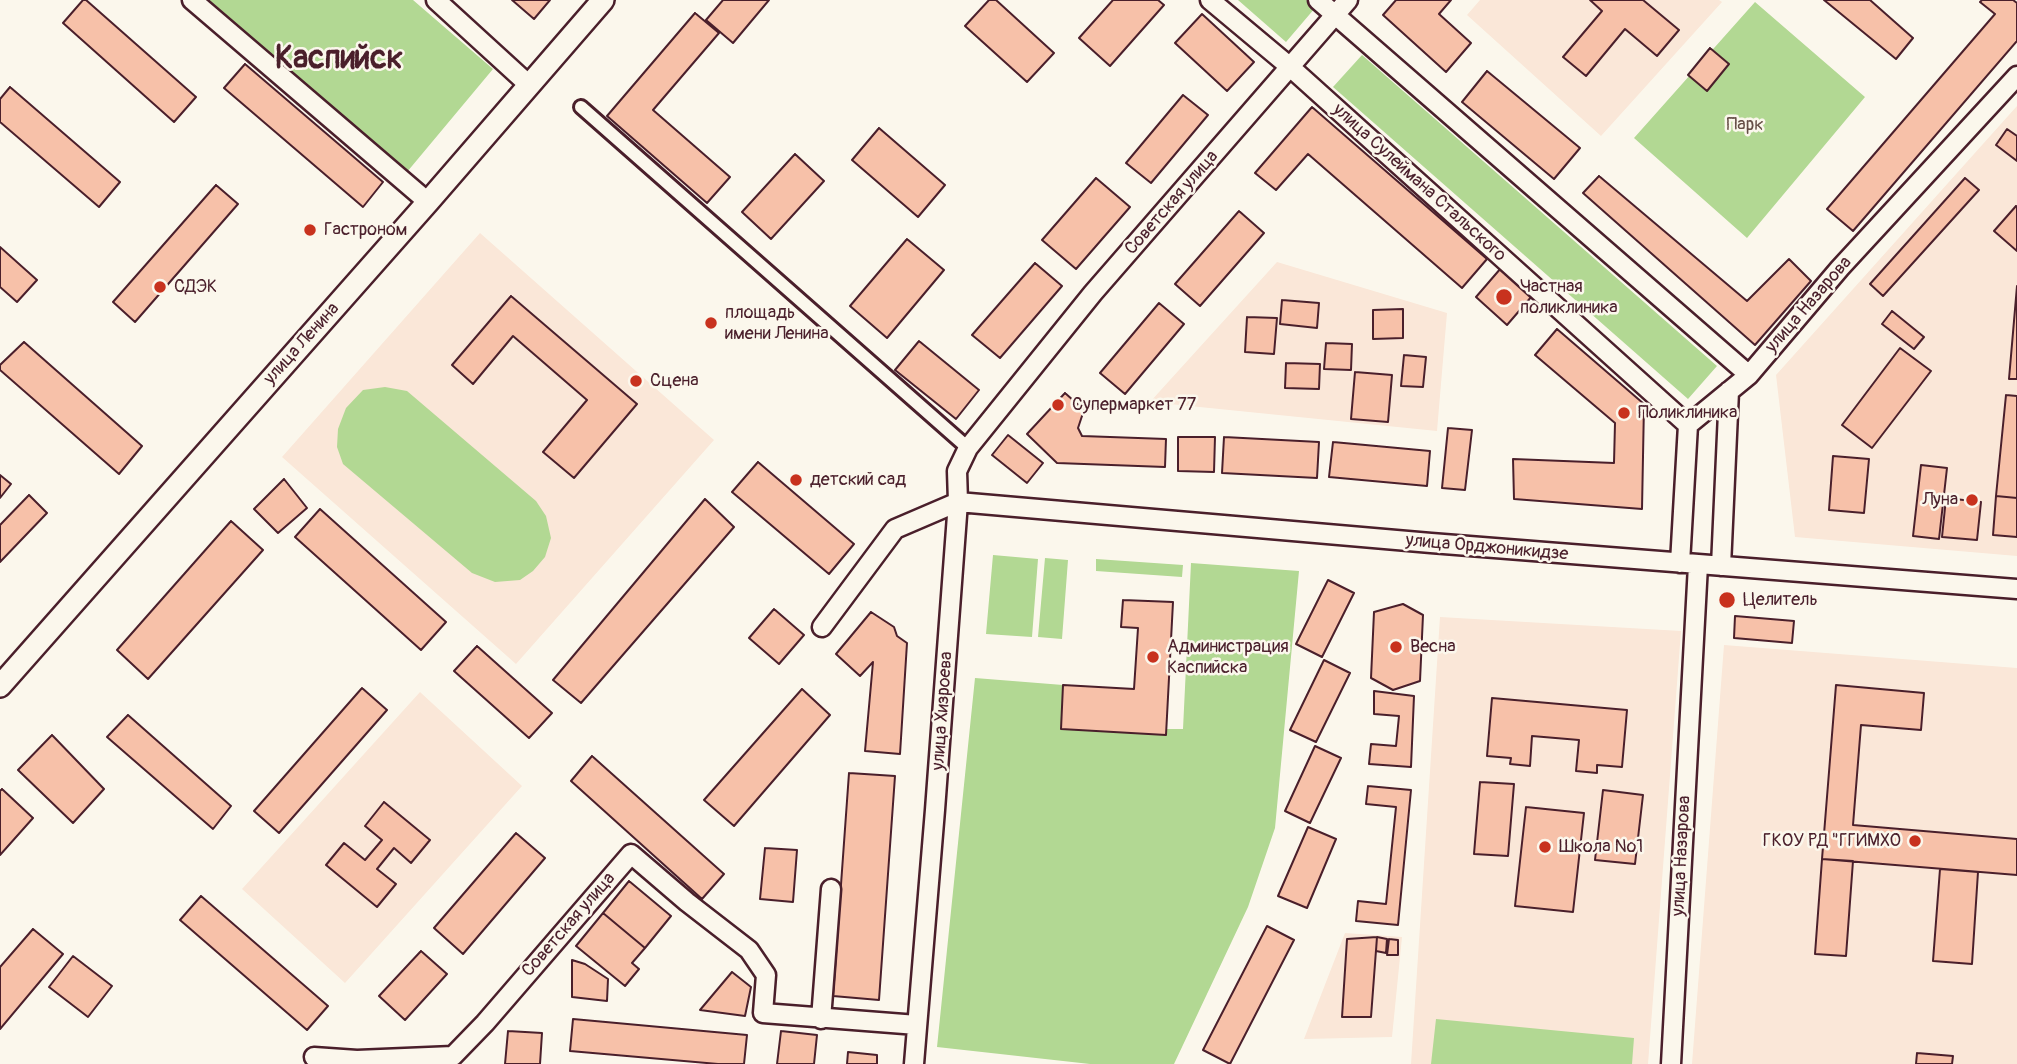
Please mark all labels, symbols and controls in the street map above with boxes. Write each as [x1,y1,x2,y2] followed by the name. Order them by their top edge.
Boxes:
[275,41,403,79] district label: Каспийск
[1328,99,1510,267] street label: улица Сулеймана Стальского
[1727,114,1763,136] park label: Парк
[1121,146,1223,260] street label: Советская улица
[324,219,407,241] place label: Гастроном
[302,222,318,238] marker: Гастроном
[1761,252,1857,358] street label: улица Назарова
[174,276,217,298] place label: СДЭК
[1520,276,1618,318] place label: Частная поликлиника
[152,279,168,295] marker: СДЭК
[1494,287,1514,307] marker: Частная поликлиника
[260,299,344,389] street label: улица Ленина
[725,302,829,344] place label: площадь имени Ленина
[703,315,719,331] marker: площадь имени Ленина
[650,370,699,392] place label: Сцена
[628,373,644,389] marker: Сцена
[1072,394,1196,416] place label: Супермаркет 77
[1050,397,1066,413] marker: Супермаркет 77
[1638,402,1737,424] place label: Поликлиника
[1616,405,1632,421] marker: Поликлиника
[810,469,906,491] place label: детский сад
[788,472,804,488] marker: детский сад
[1922,489,1958,511] place label: Луна
[1964,492,1980,508] marker: Луна
[1405,530,1569,566] street label: улица Орджоникидзе
[1743,589,1818,611] place label: Целитель
[1717,590,1737,610] marker: Целитель
[1167,636,1289,678] place label: Администрация Каспийска
[1410,636,1456,658] place label: Весна
[1388,639,1404,655] marker: Весна
[1145,649,1161,665] marker: Администрация Каспийска
[928,651,958,771] street label: улица Хизроева
[1668,795,1696,917] street label: улица Назарова
[1763,830,1901,852] place label: ГКОУ РД "ГГИМХО
[1907,833,1923,849] marker: ГКОУ РД "ГГИМХО
[1559,836,1643,858] place label: Школа №1
[1537,839,1553,855] marker: Школа №1
[518,868,620,982] street label: Советская улица

